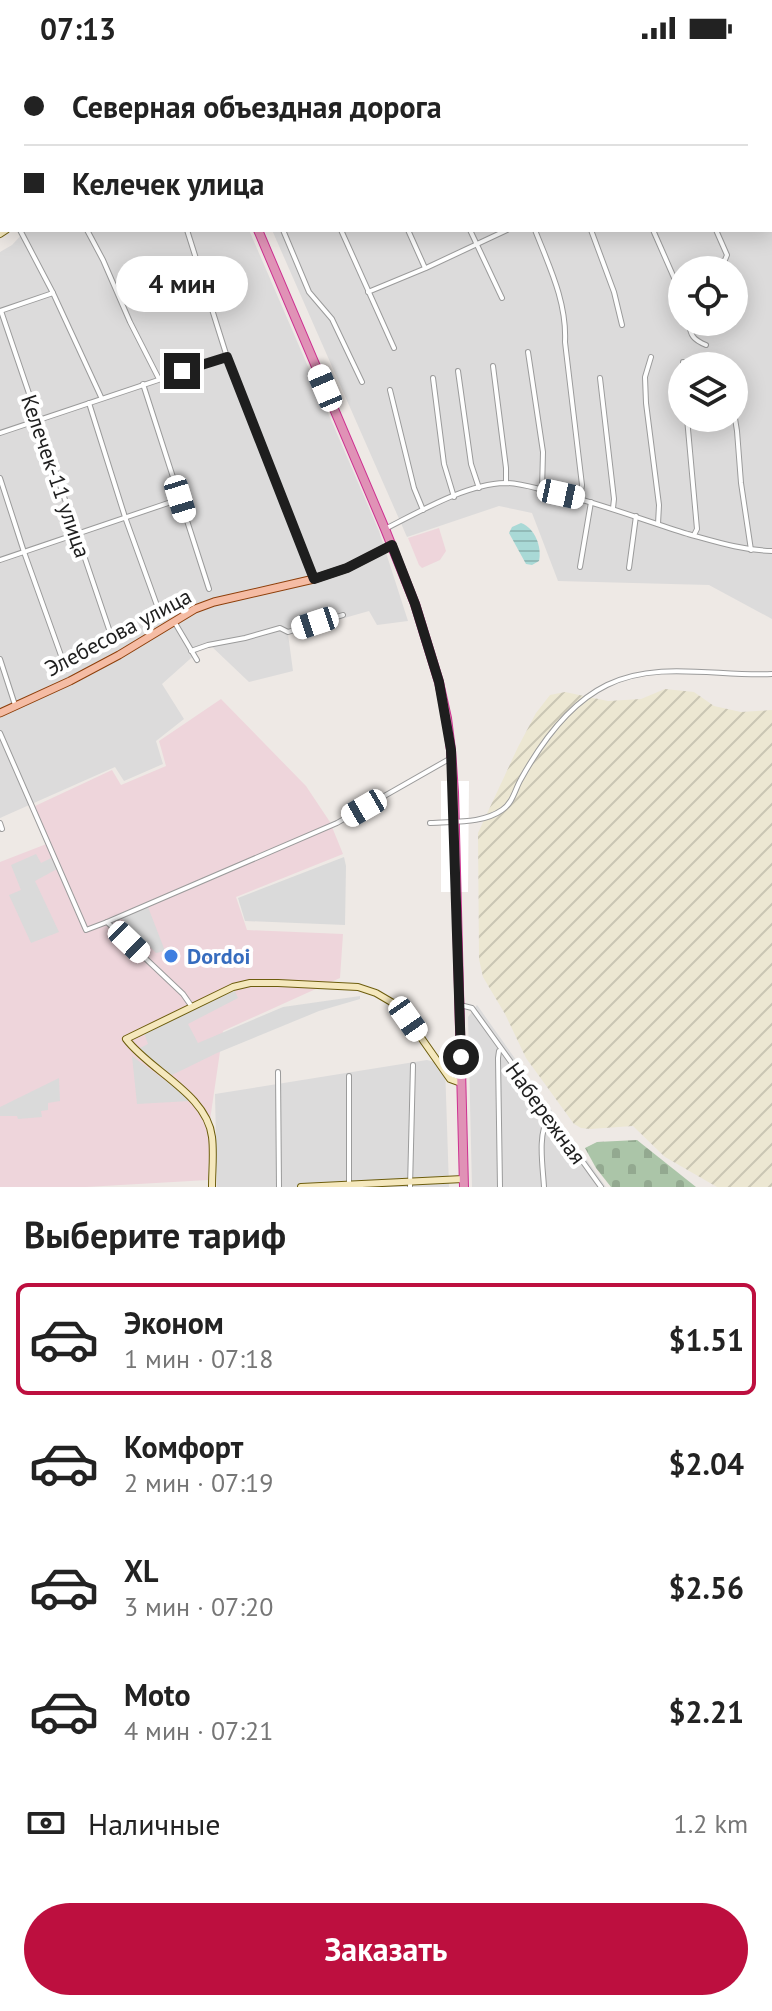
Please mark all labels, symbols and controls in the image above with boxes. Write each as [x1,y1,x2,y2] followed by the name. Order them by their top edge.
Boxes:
[40,9,116,48] text: 07:13
[72,87,442,126] text: Северная объездная дорога
[72,164,264,203] text: Келечек улица
[116,255,248,311] callout: 4 мин
[668,256,748,432] map controls
[668,256,748,336] button: locate
[149,267,215,300] text: 4 мин
[668,352,748,432] button: layers
[164,353,200,389] route end
[305,361,345,415] car
[15,391,97,561] street label: Келечек-11 улица
[162,473,198,525] car
[535,477,587,511] car
[40,582,196,682] street label: Элебесова улица
[288,604,342,642] car
[337,786,391,830] car
[103,917,155,967] car
[187,942,250,970] place label: Dordoi
[162,947,180,965] marker: Dordoi
[384,992,432,1046] car
[443,1039,479,1075] route start
[500,1056,592,1170] street label: Набережная
[24,1211,286,1258] text: Выберите тариф
[28,1303,100,1375] icon: car
[124,1303,224,1342] text: Эконом
[669,1320,744,1359] text: $1.51
[124,1342,273,1375] text: 1 мин · 07:18
[28,1427,100,1499] icon: car
[124,1427,243,1466] text: Комфорт
[669,1444,744,1483] text: $2.04
[124,1466,273,1499] text: 2 мин · 07:19
[28,1551,100,1623] icon: car
[124,1551,158,1590] text: XL
[669,1568,744,1607] text: $2.56
[124,1590,273,1623] text: 3 мин · 07:20
[28,1675,100,1747] icon: car
[124,1675,191,1714] text: Moto
[669,1692,744,1731] text: $2.21
[124,1714,273,1747] text: 4 мин · 07:21
[24,1801,68,1845] icon: cash
[88,1804,220,1843] text: Наличные
[674,1807,748,1840] text: 1.2 km
[24,1903,748,1995] button: Заказать

